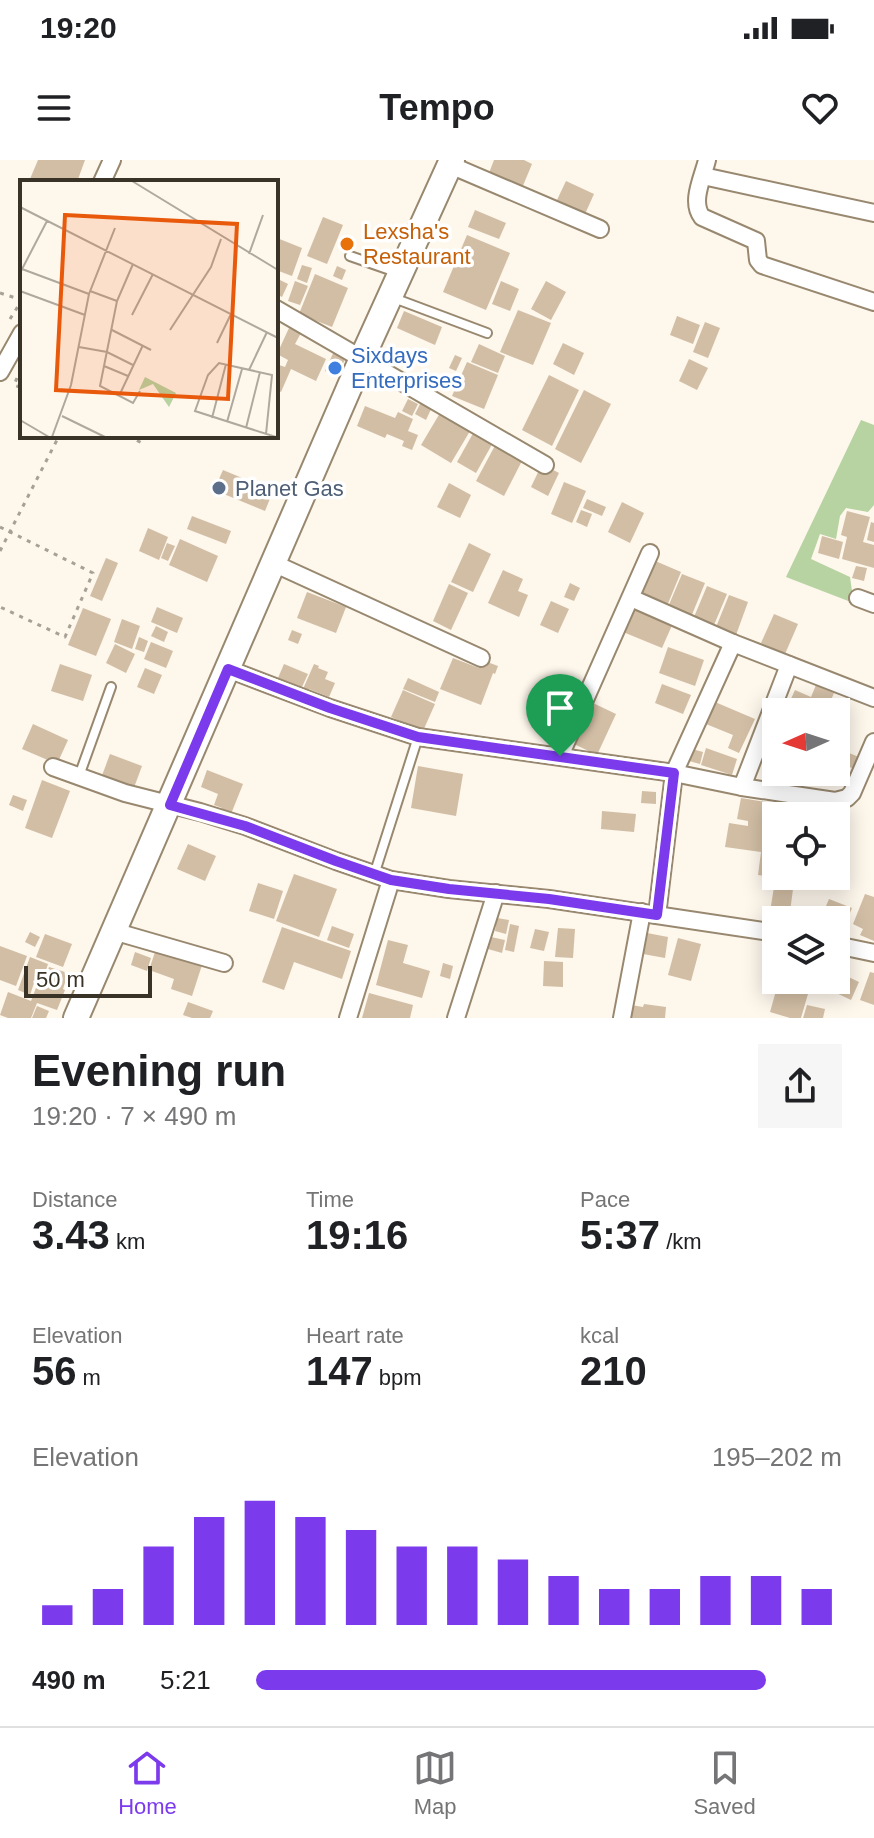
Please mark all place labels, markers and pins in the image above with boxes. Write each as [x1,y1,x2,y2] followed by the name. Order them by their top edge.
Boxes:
[363,219,471,269] place label: Lexsha's Restaurant
[338,235,356,253] marker: Lexsha's Restaurant
[351,343,462,393] place label: Sixdays Enterprises
[326,359,344,377] marker: Sixdays Enterprises
[235,476,344,501] place label: Planet Gas
[210,479,228,497] marker: Planet Gas
[526,674,594,756] pin

